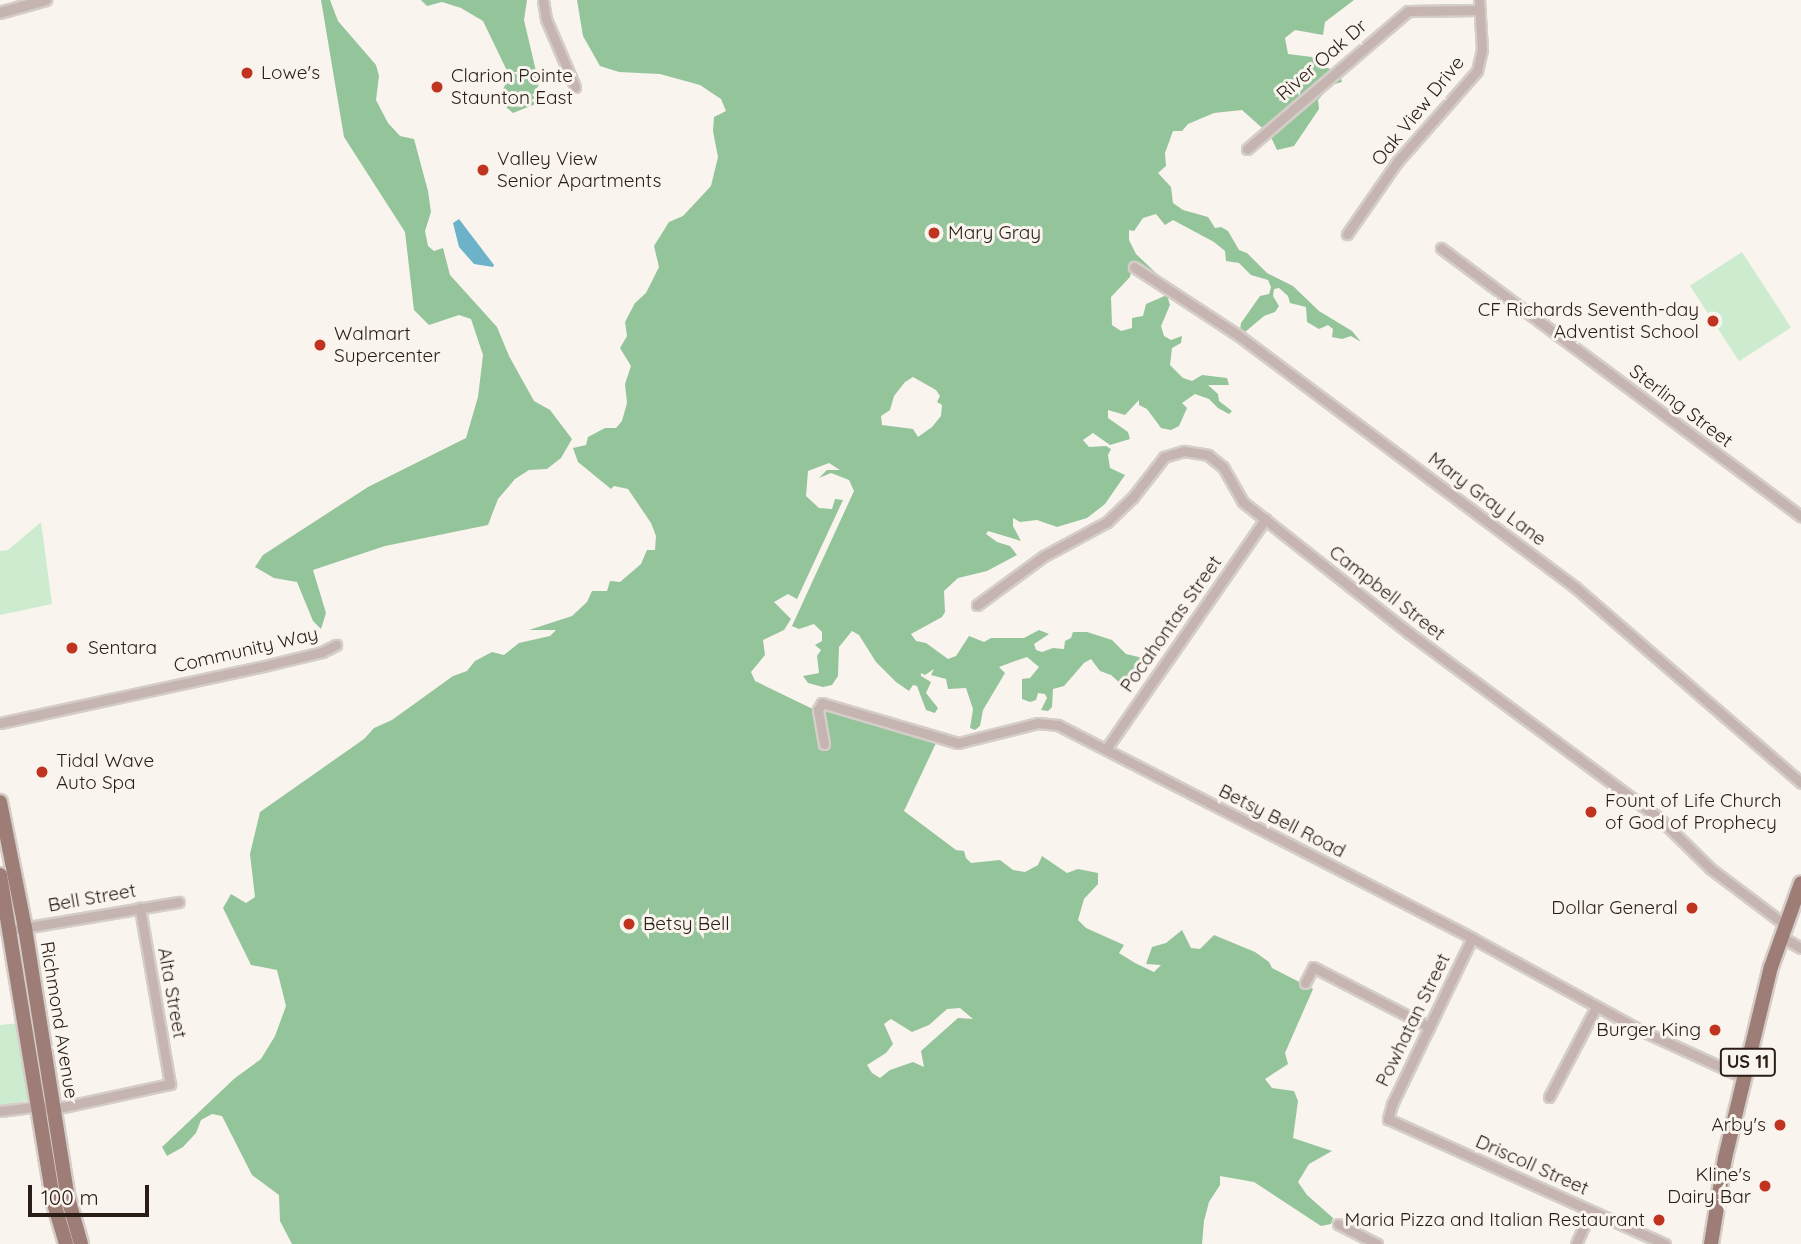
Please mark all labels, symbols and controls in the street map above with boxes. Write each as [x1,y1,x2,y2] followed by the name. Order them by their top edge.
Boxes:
[1272,15,1372,105] street label: River Oak Dr
[1367,52,1469,170] street label: Oak View Drive
[261,62,320,84] place label: Lowe's
[239,65,255,81] marker: Lowe's
[451,65,573,109] place label: Clarion Pointe Staunton East
[429,79,445,95] marker: Clarion Pointe Staunton East
[497,148,661,192] place label: Valley View Senior Apartments
[475,162,491,178] marker: Valley View Senior Apartments
[948,222,1041,244] place label: Mary Gray
[926,225,942,241] marker: Mary Gray
[1478,299,1699,343] place label: CF Richards Seventh-day Adventist School
[1705,313,1721,329] marker: CF Richards Seventh-day Adventist School
[334,323,441,367] place label: Walmart Supercenter
[312,337,328,353] marker: Walmart Supercenter
[1625,360,1737,452] street label: Sterling Street
[1424,447,1550,551] street label: Mary Gray Lane
[1324,541,1450,645] street label: Campbell Street
[1115,551,1227,697] street label: Pocahontas Street
[172,622,320,678] street label: Community Way
[88,637,157,659] place label: Sentara
[62,638,82,658] marker: Sentara
[56,750,154,794] place label: Tidal Wave Auto Spa
[34,764,50,780] marker: Tidal Wave Auto Spa
[1215,779,1349,863] street label: Betsy Bell Road
[1605,790,1782,834] place label: Fount of Life Church of God of Prophecy
[1583,804,1599,820] marker: Fount of Life Church of God of Prophecy
[46,879,138,917] street label: Bell Street
[1551,897,1678,919] place label: Dollar General
[1684,900,1700,916] marker: Dollar General
[643,913,730,935] place label: Betsy Bell
[621,916,637,932] marker: Betsy Bell
[35,940,83,1100] street label: Richmond Avenue
[153,946,191,1040] street label: Alta Street
[1371,950,1455,1090] street label: Powhatan Street
[1596,1019,1701,1041] place label: Burger King
[1707,1022,1723,1038] marker: Burger King
[1718,1048,1778,1077] road number: US 11
[1712,1114,1766,1136] place label: Arby's
[1772,1117,1788,1133] marker: Arby's
[1472,1130,1592,1200] street label: Driscoll Street
[1667,1164,1751,1208] place label: Kline's Dairy Bar
[32,1170,152,1214] scale bar
[1757,1178,1773,1194] marker: Kline's Dairy Bar
[41,1184,99,1210] text: 100 m
[1344,1209,1645,1231] place label: Maria Pizza and Italian Restaurant
[1651,1212,1667,1228] marker: Maria Pizza and Italian Restaurant

